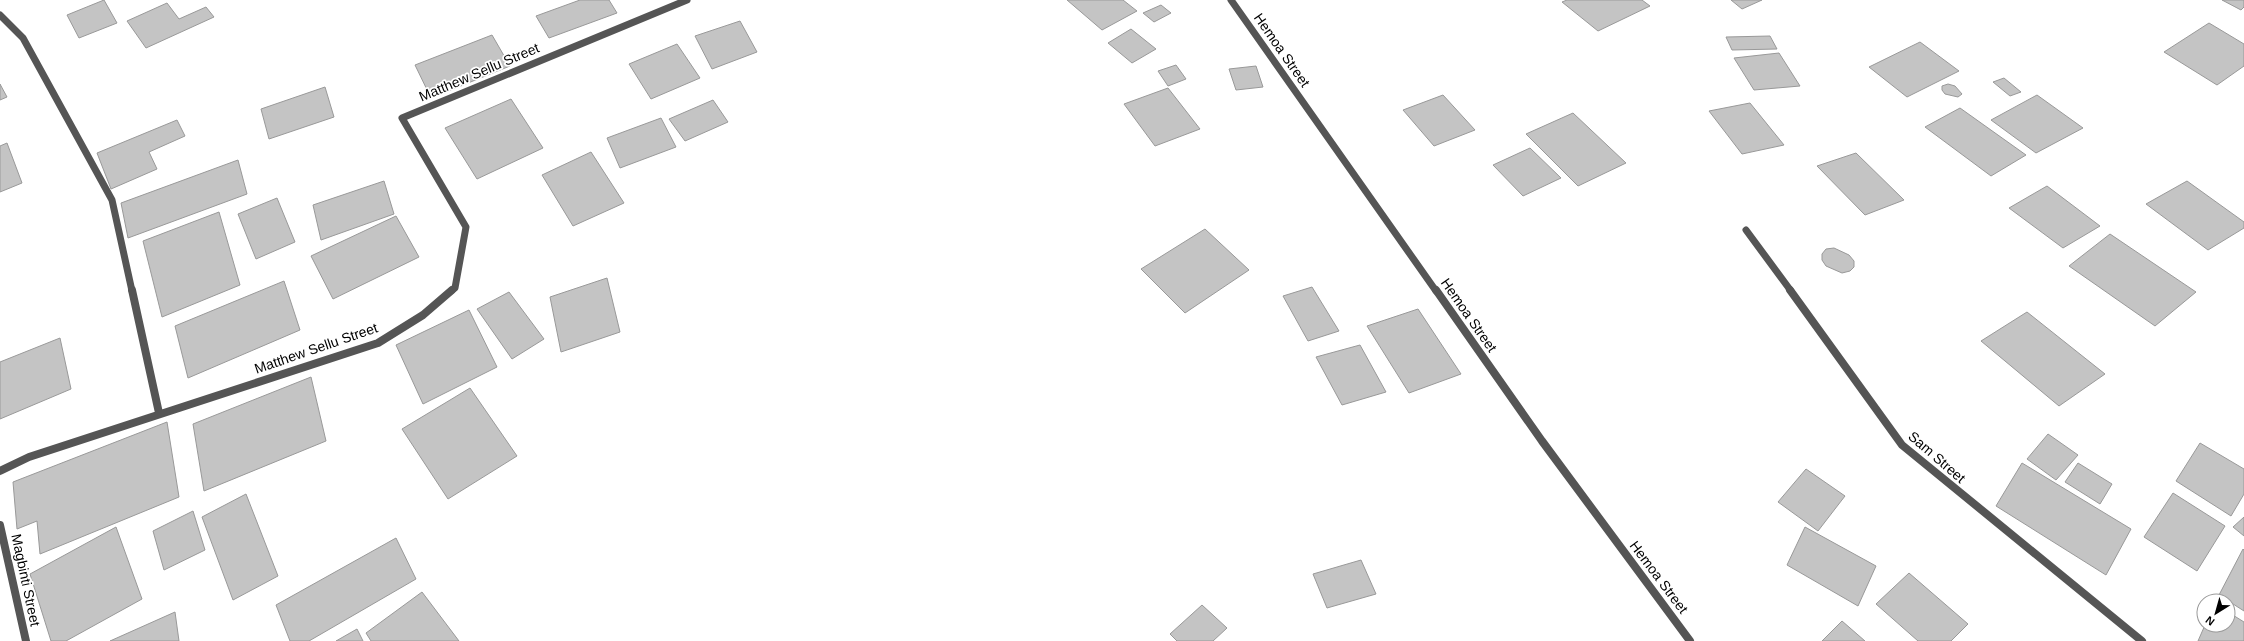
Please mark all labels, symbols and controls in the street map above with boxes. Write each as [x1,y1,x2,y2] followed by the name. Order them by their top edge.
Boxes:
[1251,10,1313,90] street label: Hemoa Street
[416,39,542,105] street label: Matthew Sellu Street
[1438,275,1500,355] street label: Hemoa Street
[252,319,380,377] street label: Matthew Sellu Street
[1905,428,1969,486] street label: Sam Street
[8,532,44,628] street label: Magbinti Street
[1627,538,1691,616] street label: Hemoa Street
[2196,593,2236,633] north arrow
[2203,614,2217,628] text: N

